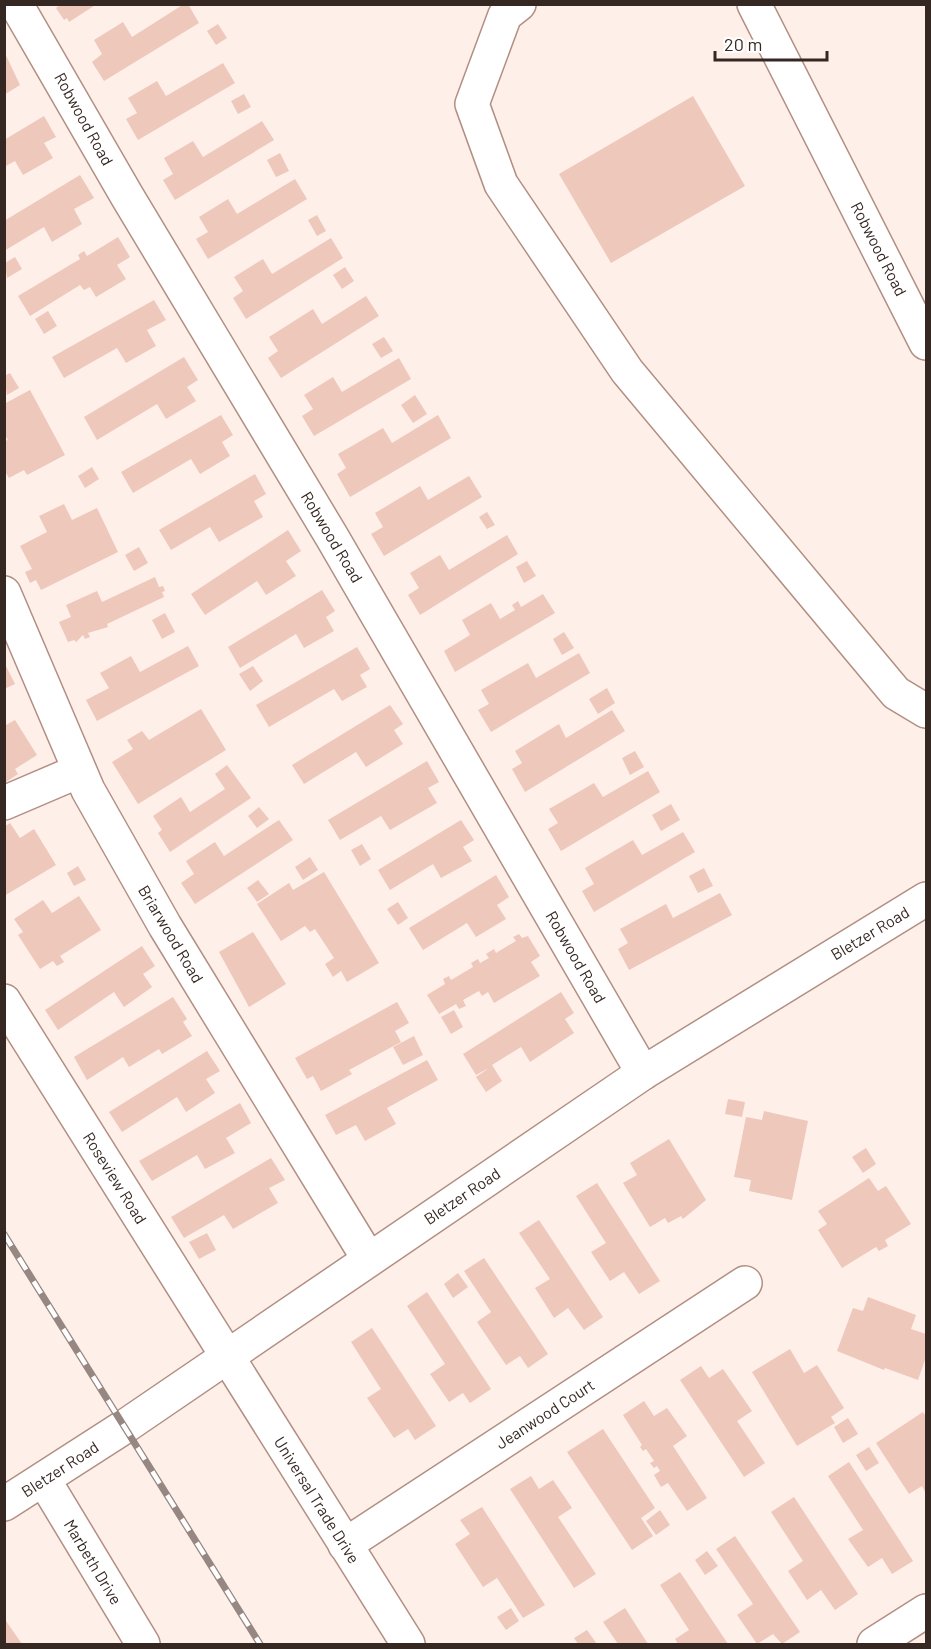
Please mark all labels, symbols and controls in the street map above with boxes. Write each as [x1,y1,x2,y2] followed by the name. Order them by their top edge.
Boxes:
[715,24,828,62] scale bar
[724,33,762,55] text: 20 m
[51,69,118,168] street label: Robwood Road
[848,199,911,299] street label: Robwood Road
[298,488,367,586] street label: Robwood Road
[135,882,208,986] street label: Briarwood Road
[827,902,912,963] street label: Bletzer Road
[542,907,610,1006] street label: Robwood Road
[80,1128,151,1227] street label: Roseview Road
[420,1163,504,1228] street label: Bletzer Road
[492,1375,598,1453] street label: Jeanwood Court
[271,1433,364,1567] street label: Universal Trade Drive
[18,1437,102,1501] street label: Bletzer Road
[61,1516,126,1608] street label: Marbeth Drive

